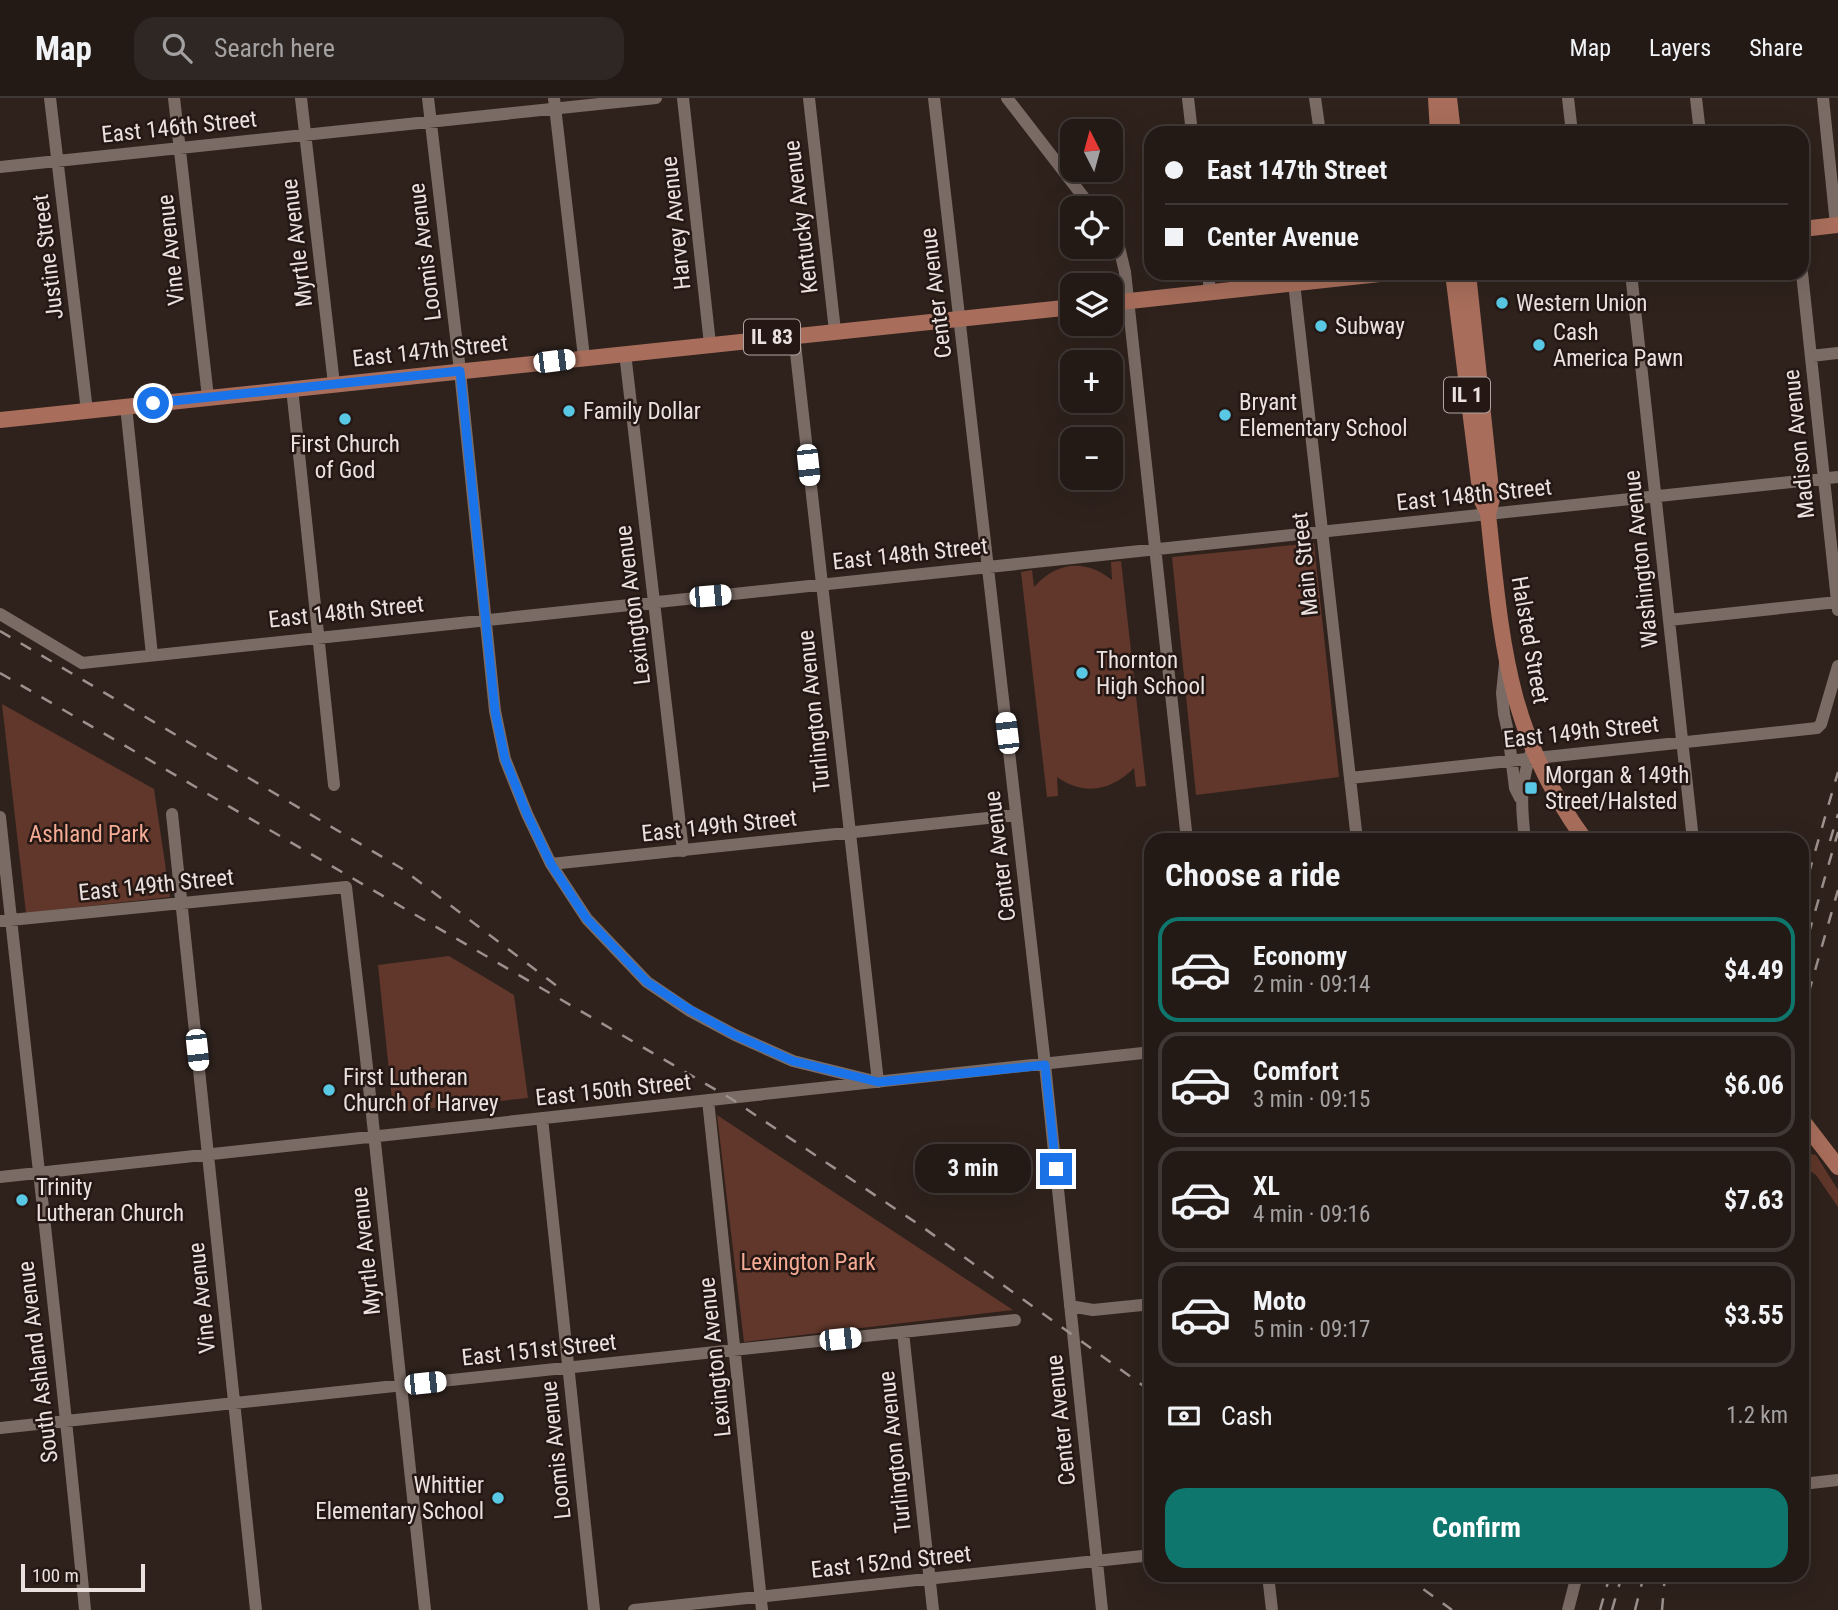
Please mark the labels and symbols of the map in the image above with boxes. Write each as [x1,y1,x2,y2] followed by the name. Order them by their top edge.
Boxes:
[100,105,258,149] street label: East 146th Street
[1060,119,1124,182] north arrow
[778,139,824,295] street label: Kentucky Avenue
[656,155,696,291] street label: Harvey Avenue
[276,177,318,309] street label: Myrtle Avenue
[403,182,447,322] street label: Loomis Avenue
[27,193,69,321] street label: Justine Street
[152,193,190,307] street label: Vine Avenue
[915,226,957,360] street label: Center Avenue
[1516,290,1647,317] place label: Western Union
[1494,295,1510,311] marker: Western Union
[1335,313,1405,340] place label: Subway
[1313,318,1329,334] marker: Subway
[1553,319,1683,372] place label: Cash America Pawn
[744,320,800,354] road number: IL 83
[351,329,509,373] street label: East 147th Street
[1531,337,1547,353] marker: Cash America Pawn
[532,348,577,374] car
[1778,368,1820,520] street label: Madison Avenue
[1444,378,1490,412] road number: IL 1
[137,387,169,419] route start
[1239,389,1408,442] place label: Bryant Elementary School
[583,398,701,425] place label: Family Dollar
[561,403,577,419] marker: Family Dollar
[1217,407,1233,423] marker: Bryant Elementary School
[337,411,353,427] marker: First Church of God
[290,431,400,484] place label: First Church of God
[796,443,821,487] car
[1618,469,1664,649] street label: Washington Avenue
[1395,473,1553,517] street label: East 148th Street
[1286,511,1324,617] street label: Main Street
[610,524,656,686] street label: Lexington Avenue
[831,532,989,576] street label: East 148th Street
[1505,574,1555,706] street label: Halsted Street
[689,584,732,608] car
[267,590,425,634] street label: East 148th Street
[792,629,836,793] street label: Turlington Avenue
[1096,647,1205,700] place label: Thornton High School
[1074,665,1090,681] marker: Thornton High School
[1502,710,1660,754] street label: East 149th Street
[995,711,1020,755] car
[1545,762,1689,815] place label: Morgan & 149th Street/Halsted
[1523,780,1539,796] marker: Morgan & 149th Street/Halsted
[979,789,1021,923] street label: Center Avenue
[640,804,798,848] street label: East 149th Street
[29,821,150,848] park label: Ashland Park
[77,863,235,907] street label: East 149th Street
[185,1028,210,1072] car
[343,1064,499,1117] place label: First Lutheran Church of Harvey
[534,1068,692,1112] street label: East 150th Street
[321,1082,337,1098] marker: First Lutheran Church of Harvey
[916,1144,1032,1194] callout: 3 min
[1040,1153,1072,1185] route end
[36,1174,184,1227] place label: Trinity Lutheran Church
[346,1185,386,1317] street label: Myrtle Avenue
[14,1192,30,1208] marker: Trinity Lutheran Church
[183,1241,221,1355] street label: Vine Avenue
[740,1249,876,1276] park label: Lexington Park
[12,1260,64,1464] street label: South Ashland Avenue
[693,1276,737,1438] street label: Lexington Avenue
[819,1326,862,1352] car
[460,1328,618,1372] street label: East 151st Street
[1041,1353,1081,1487] street label: Center Avenue
[404,1370,447,1396] car
[873,1370,917,1534] street label: Turlington Avenue
[535,1380,577,1520] street label: Loomis Avenue
[315,1472,484,1525] place label: Whittier Elementary School
[490,1490,506,1506] marker: Whittier Elementary School
[810,1540,972,1584] street label: East 152nd Street
[21,1561,145,1593] scale bar

